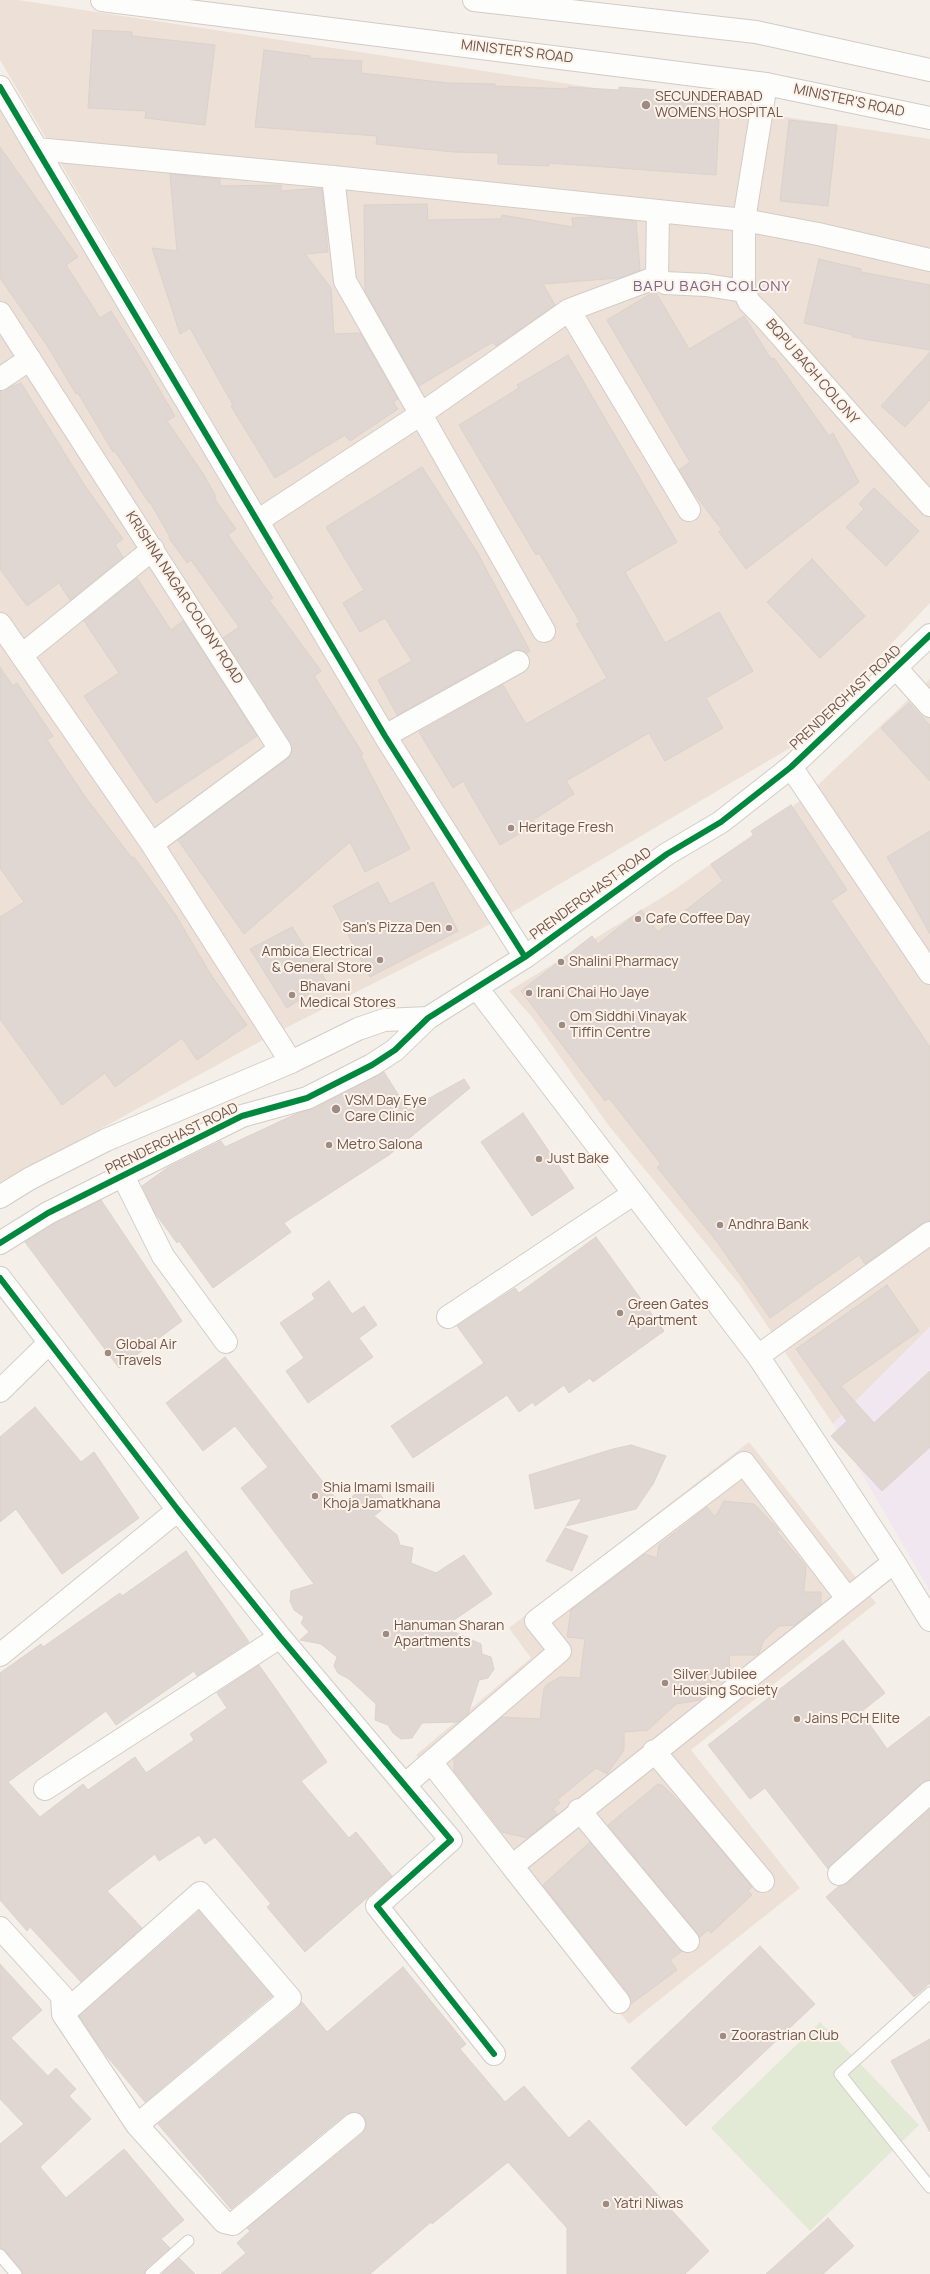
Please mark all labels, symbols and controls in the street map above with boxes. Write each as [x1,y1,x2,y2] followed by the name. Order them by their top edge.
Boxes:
[460,37,574,67] street label: MINISTER'S ROAD
[792,81,906,121] street label: MINISTER'S ROAD
[655,89,783,122] place label: SECUNDERABAD WOMENS HOSPITAL
[640,99,652,111] marker: SECUNDERABAD WOMENS HOSPITAL
[633,278,791,296] district label: BAPU BAGH COLONY
[762,316,862,428] street label: BQPU BAGH COLONY
[122,509,246,687] street label: KRISHNA NAGAR COLONY ROAD
[787,642,905,754] street label: PRENDERGHAST ROAD
[519,820,614,836] place label: Heritage Fresh
[506,823,516,833] marker: Heritage Fresh
[527,844,655,944] street label: PRENDERGHAST ROAD
[646,911,750,927] place label: Cafe Coffee Day
[633,914,643,924] marker: Cafe Coffee Day
[342,920,441,936] place label: San's Pizza Den
[444,923,454,933] marker: San's Pizza Den
[262,944,372,976] place label: Ambica Electrical & General Store
[569,954,679,970] place label: Shalini Pharmacy
[375,955,385,965] marker: Ambica Electrical & General Store
[556,957,566,967] marker: Shalini Pharmacy
[300,979,396,1012] place label: Bhavani Medical Stores
[537,985,649,1001] place label: Irani Chai Ho Jaye
[524,988,534,998] marker: Irani Chai Ho Jaye
[287,990,297,1000] marker: Bhavani Medical Stores
[570,1009,687,1042] place label: Om Siddhi Vinayak Tiffin Centre
[557,1020,567,1030] marker: Om Siddhi Vinayak Tiffin Centre
[345,1093,427,1126] place label: VSM Day Eye Care Clinic
[103,1099,241,1179] street label: PRENDERGHAST ROAD
[330,1103,342,1115] marker: VSM Day Eye Care Clinic
[337,1137,423,1153] place label: Metro Salona
[324,1140,334,1150] marker: Metro Salona
[547,1151,609,1167] place label: Just Bake
[534,1154,544,1164] marker: Just Bake
[728,1217,809,1233] place label: Andhra Bank
[715,1220,725,1230] marker: Andhra Bank
[628,1297,709,1330] place label: Green Gates Apartment
[615,1308,625,1318] marker: Green Gates Apartment
[116,1337,177,1370] place label: Global Air Travels
[103,1348,113,1358] marker: Global Air Travels
[323,1480,441,1512] place label: Shia Imami Ismaili Khoja Jamatkhana
[310,1491,320,1501] marker: Shia Imami Ismaili Khoja Jamatkhana
[394,1618,504,1650] place label: Hanuman Sharan Apartments
[381,1629,391,1639] marker: Hanuman Sharan Apartments
[673,1667,778,1700] place label: Silver Jubilee Housing Society
[660,1678,670,1688] marker: Silver Jubilee Housing Society
[805,1711,900,1727] place label: Jains PCH Elite
[792,1714,802,1724] marker: Jains PCH Elite
[731,2028,839,2044] place label: Zoorastrian Club
[718,2031,728,2041] marker: Zoorastrian Club
[614,2196,683,2212] place label: Yatri Niwas
[601,2199,611,2209] marker: Yatri Niwas

